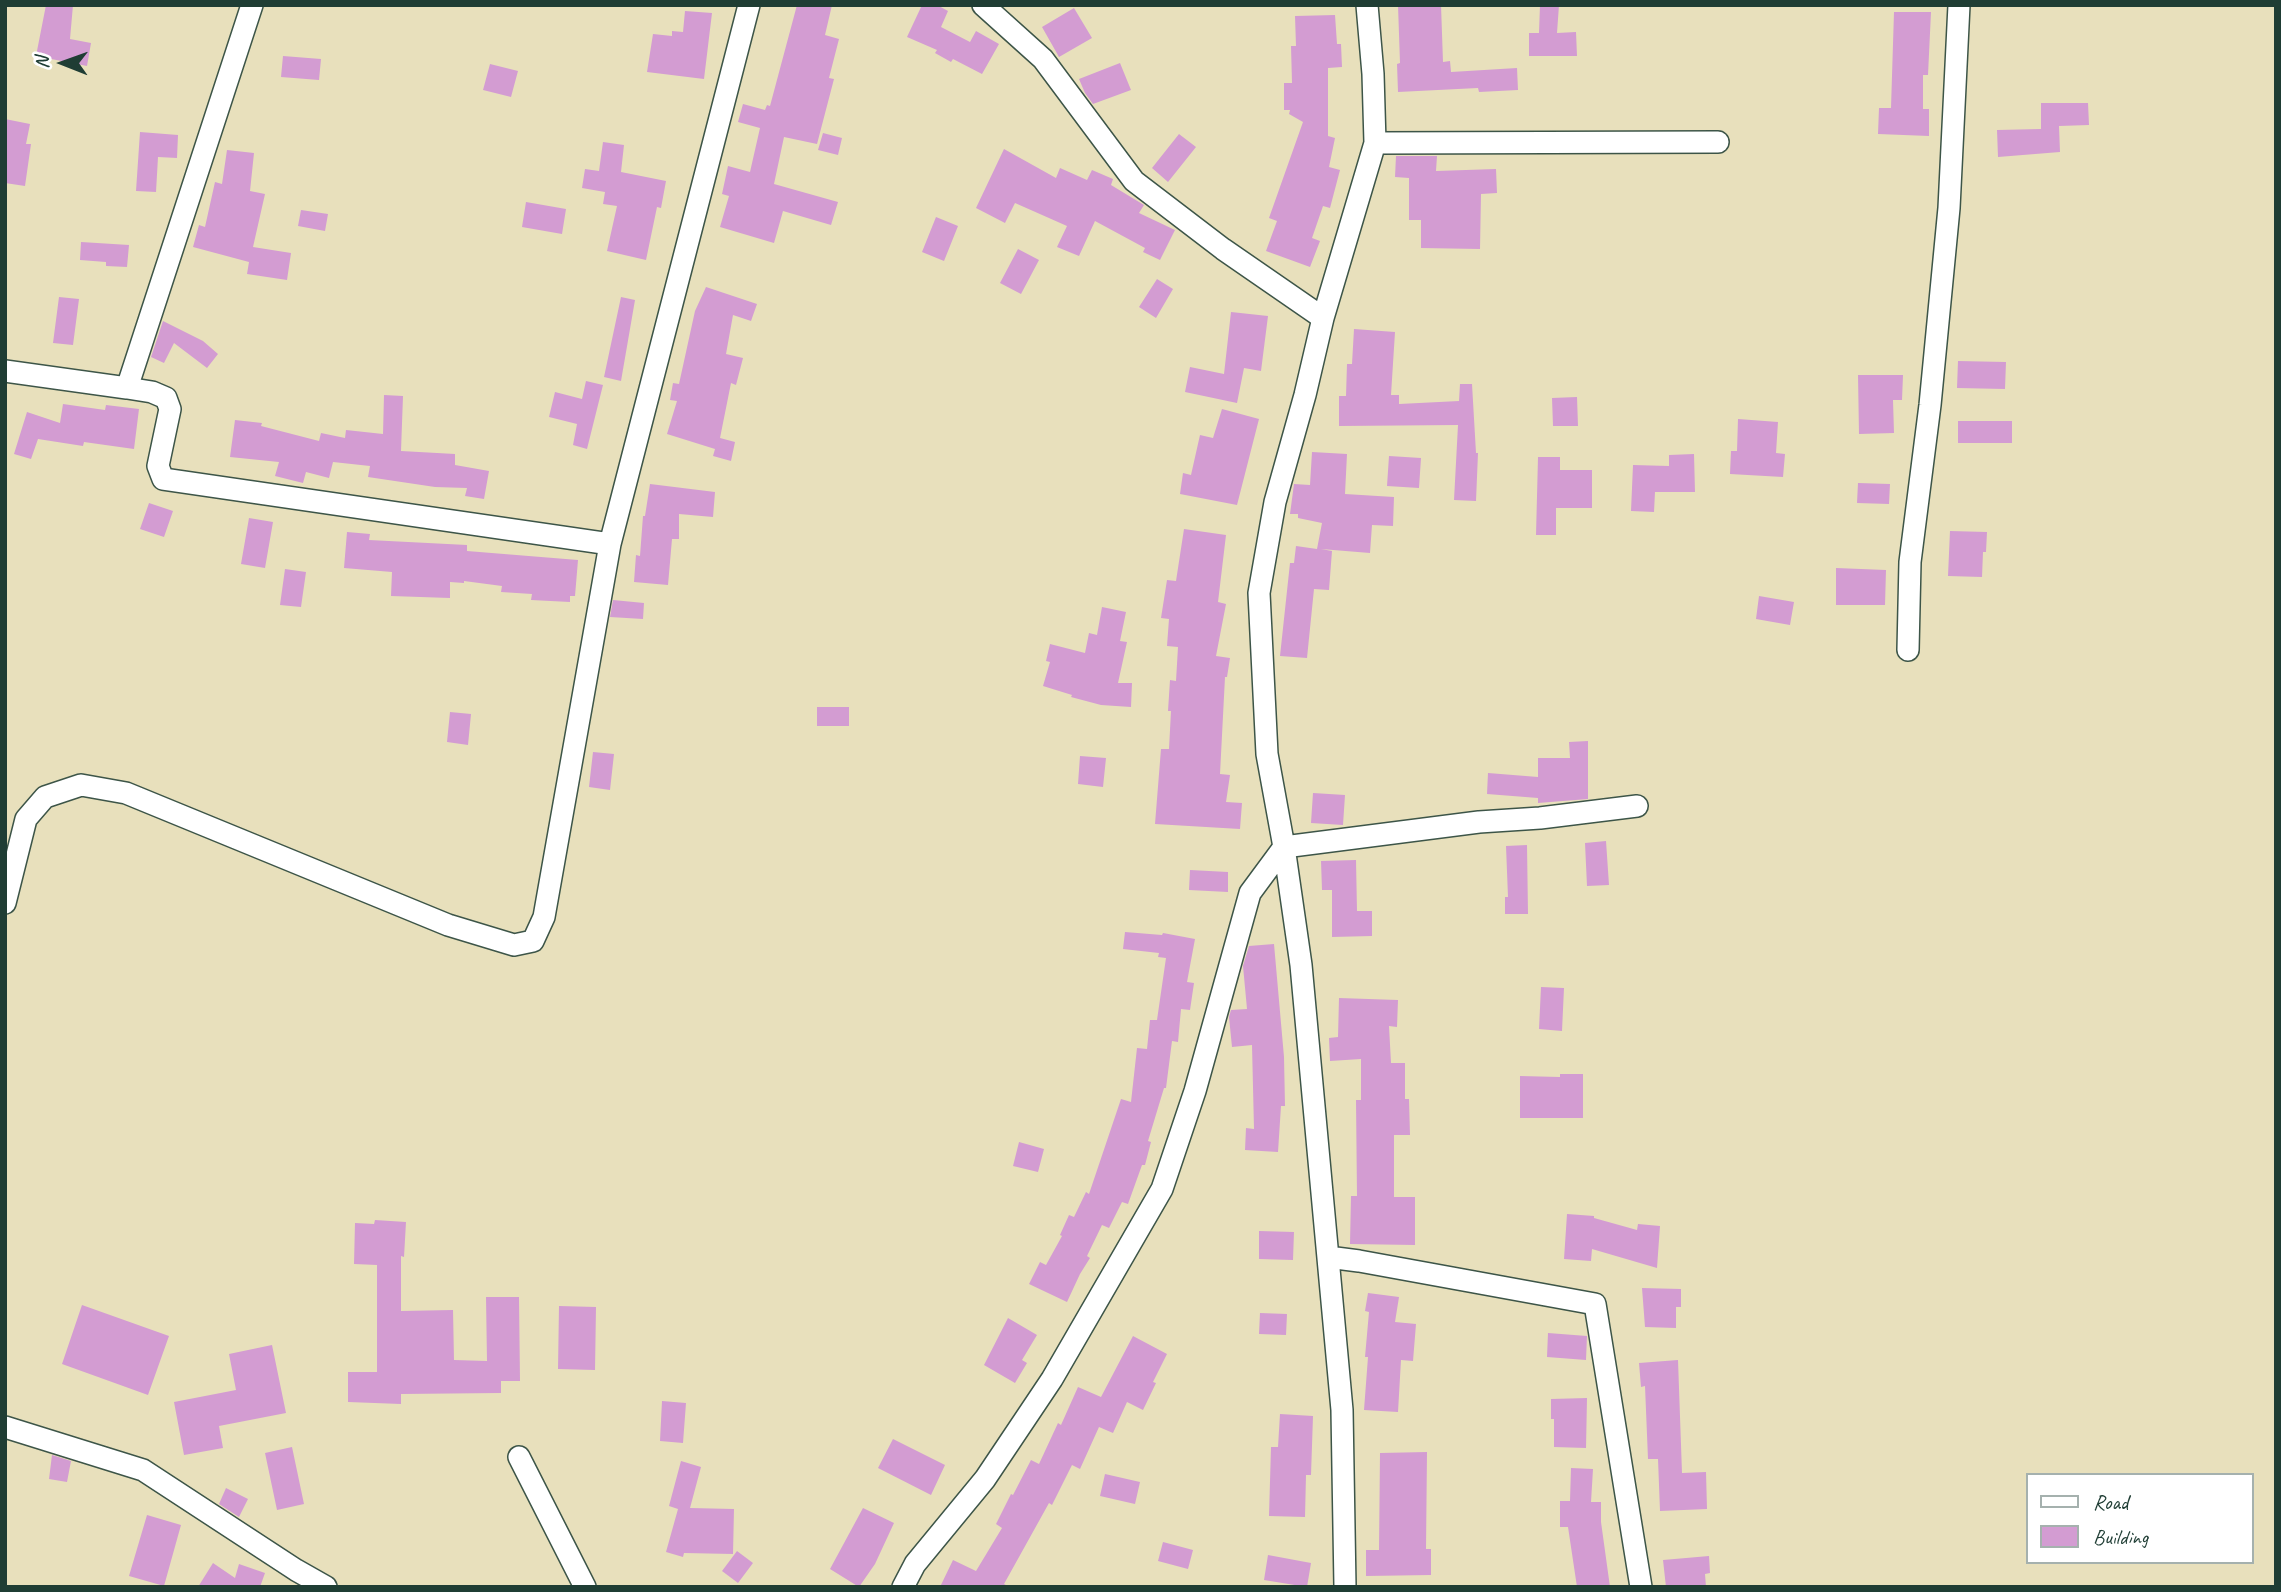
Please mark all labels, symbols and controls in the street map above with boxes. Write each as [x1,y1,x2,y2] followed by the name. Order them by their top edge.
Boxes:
[28,28,98,98] north arrow
[30,57,54,69] text: N
[2025,1473,2253,1564] legend
[2093,1489,2128,1515] text: Road
[2093,1524,2148,1550] text: Building

